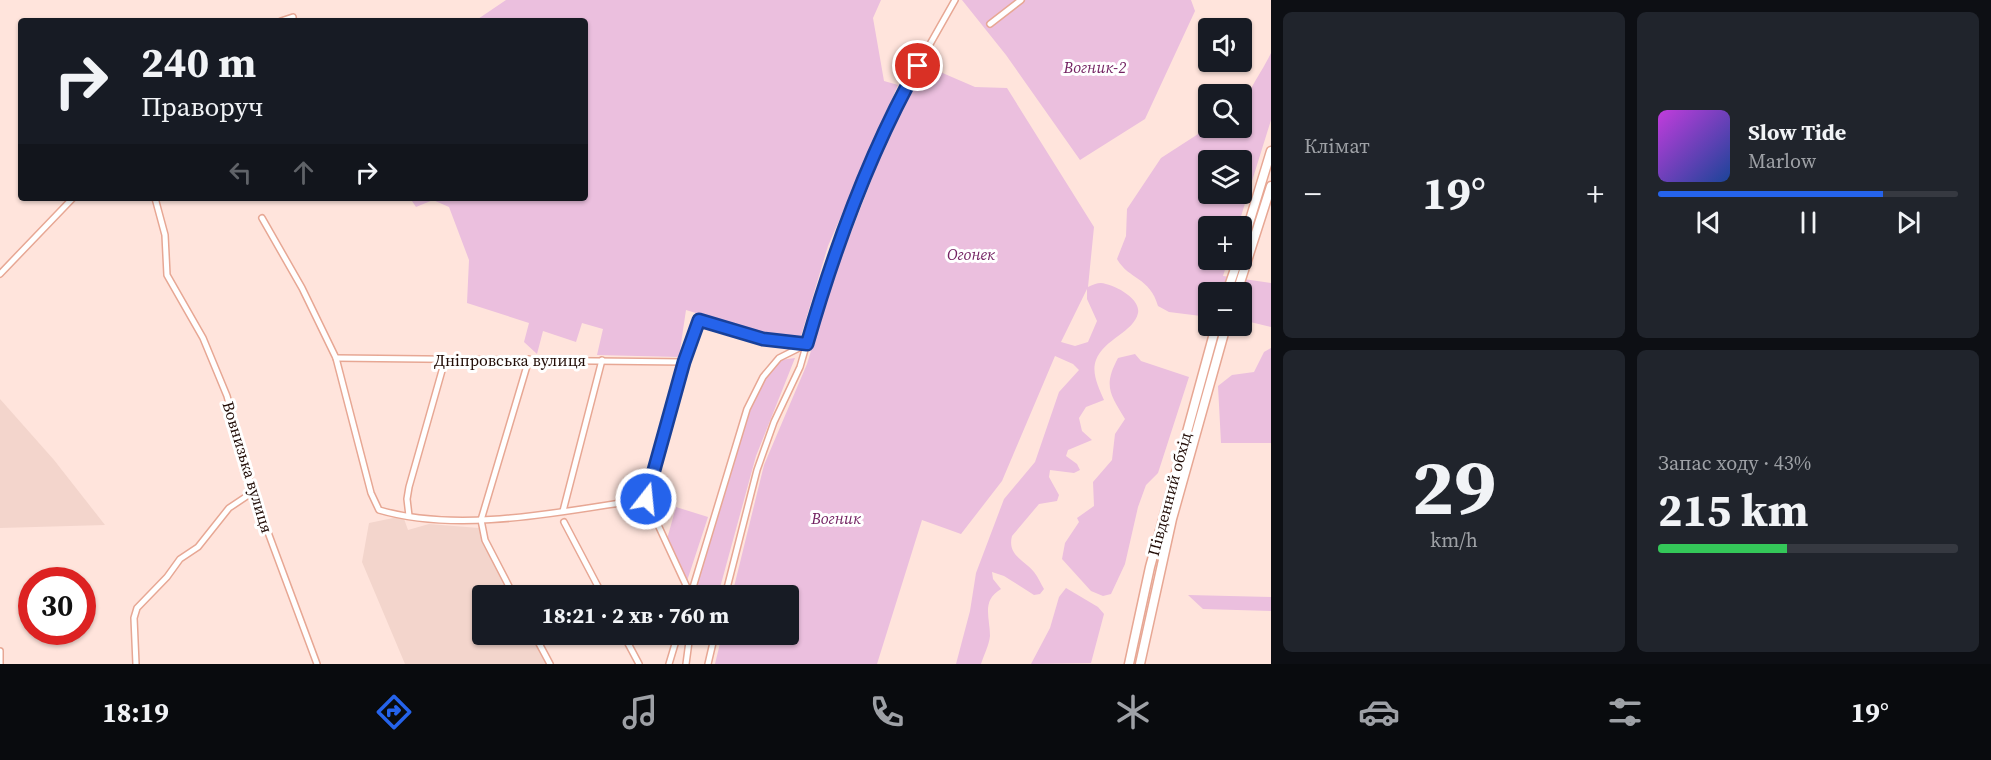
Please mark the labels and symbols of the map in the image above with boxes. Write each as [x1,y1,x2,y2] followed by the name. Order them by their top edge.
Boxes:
[892,40,943,91] pin
[1063,56,1126,78] park label: Вогник-2
[947,243,995,265] park label: Огонек
[434,349,586,371] street label: Дніпровська вулиця
[217,398,279,536] street label: Вовнизька вулиця
[1142,430,1196,558] street label: Південний обхід
[614,467,678,531] position arrow
[810,507,861,529] park label: Вогник
[18,567,96,645] speed limit sign: 30

